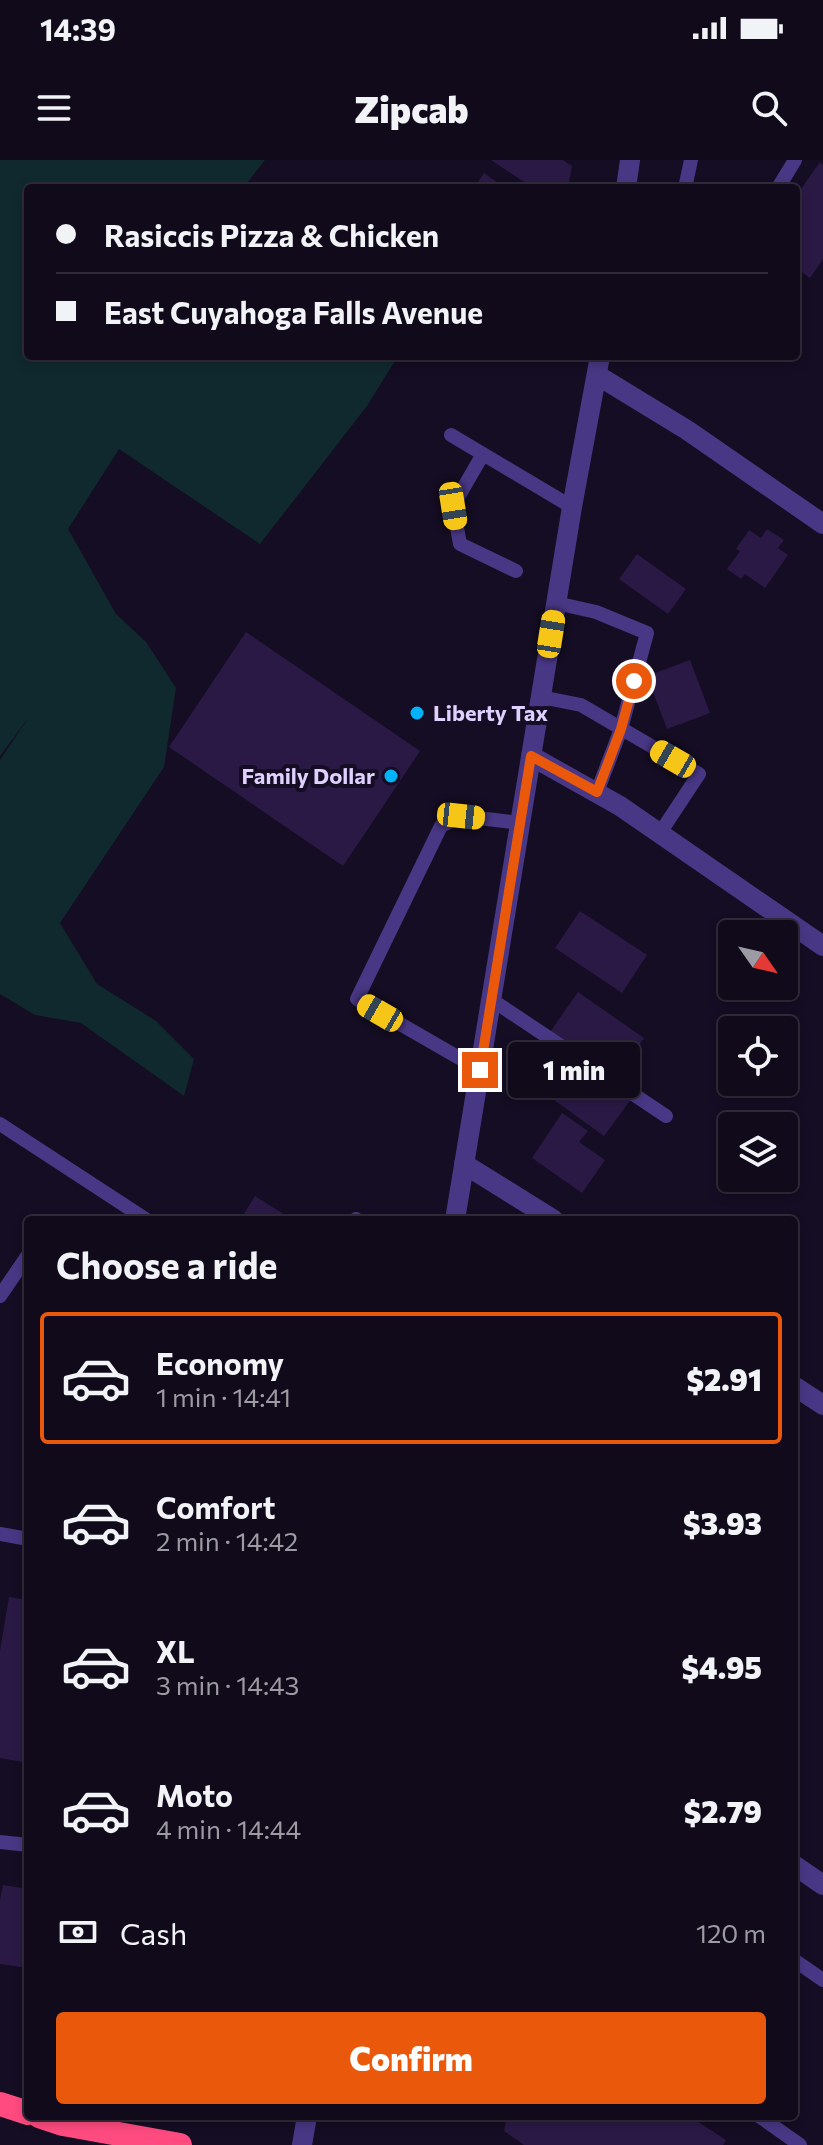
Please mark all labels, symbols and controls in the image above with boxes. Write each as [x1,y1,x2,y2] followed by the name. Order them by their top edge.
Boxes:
[40,10,116,47] text: 14:39
[32,86,76,130] icon: menu
[354,86,469,130] text: Zipcab
[747,86,791,130] icon: search
[104,216,439,253] text: Rasiccis Pizza & Chicken
[104,293,483,330] text: East Cuyahoga Falls Avenue
[437,480,469,532] car
[535,608,567,660] car
[616,663,652,699] route start
[433,699,548,726] place label: Liberty Tax
[408,704,426,722] marker: Liberty Tax
[646,737,700,781] car
[242,762,375,789] place label: Family Dollar
[382,767,400,785] marker: Family Dollar
[436,802,486,830] car
[718,920,798,1000] north arrow
[718,920,798,1192] map controls
[353,991,407,1035] car
[718,1016,798,1096] button: locate
[508,1042,640,1098] callout: 1 min
[462,1052,498,1088] route end
[543,1054,605,1085] text: 1 min
[718,1112,798,1192] button: layers
[56,1242,277,1286] text: Choose a ride
[60,1342,132,1414] icon: car
[156,1344,284,1381] text: Economy
[687,1360,762,1397] text: $2.91
[156,1381,291,1412] text: 1 min · 14:41
[60,1486,132,1558] icon: car
[156,1488,275,1525] text: Comfort
[683,1504,762,1541] text: $3.93
[156,1525,298,1556] text: 2 min · 14:42
[60,1630,132,1702] icon: car
[156,1632,195,1669] text: XL
[682,1648,762,1685] text: $4.95
[156,1669,299,1700] text: 3 min · 14:43
[60,1774,132,1846] icon: car
[156,1776,233,1813] text: Moto
[684,1792,762,1829] text: $2.79
[156,1813,301,1844] text: 4 min · 14:44
[56,1910,100,1954] icon: cash
[120,1914,187,1951] text: Cash
[696,1917,766,1948] text: 120 m
[56,2012,766,2104] button: Confirm

